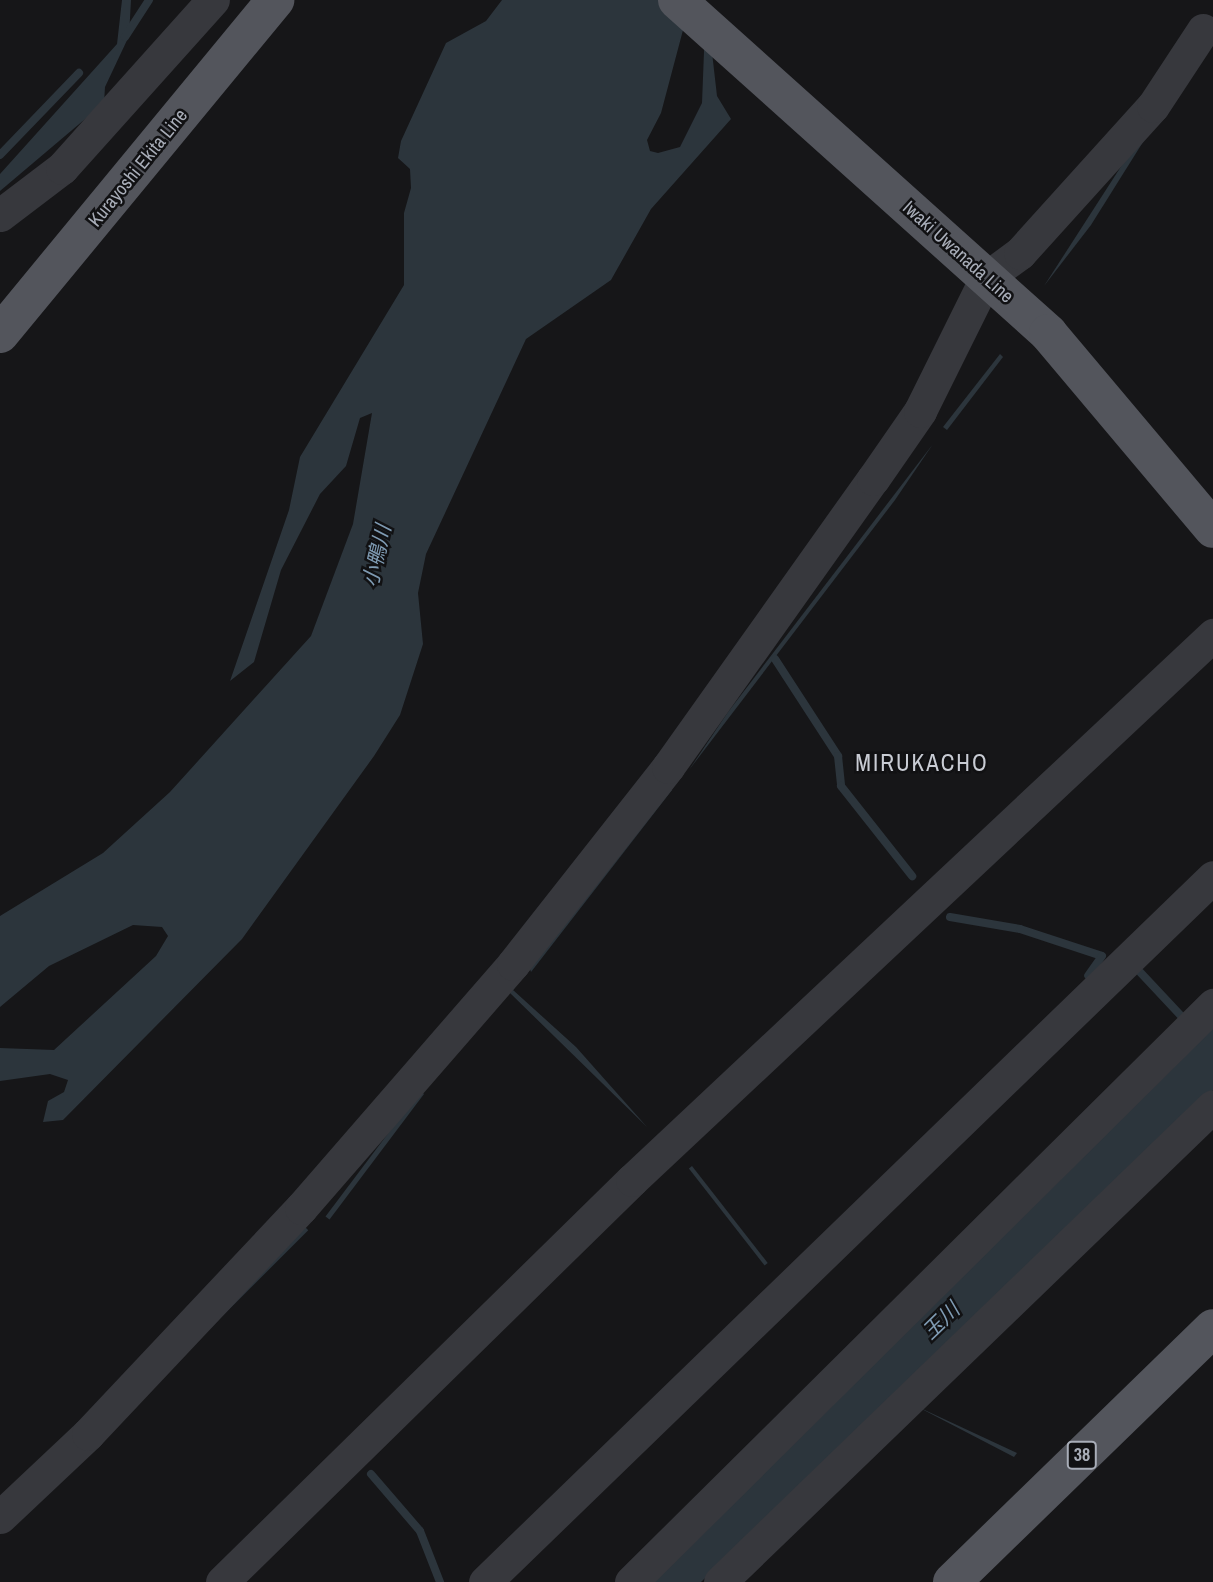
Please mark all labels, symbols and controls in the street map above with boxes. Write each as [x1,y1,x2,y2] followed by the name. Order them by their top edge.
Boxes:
[84,105,192,231] street label: Kurayoshi Ekita Line
[898,196,1018,308] street label: Iwaki Uwanada Line
[358,522,396,590] water label: 小鴨川
[856,749,988,777] district label: MIRUKACHO
[917,1297,965,1345] water label: 玉川
[1066,1440,1098,1470] road number: 38

